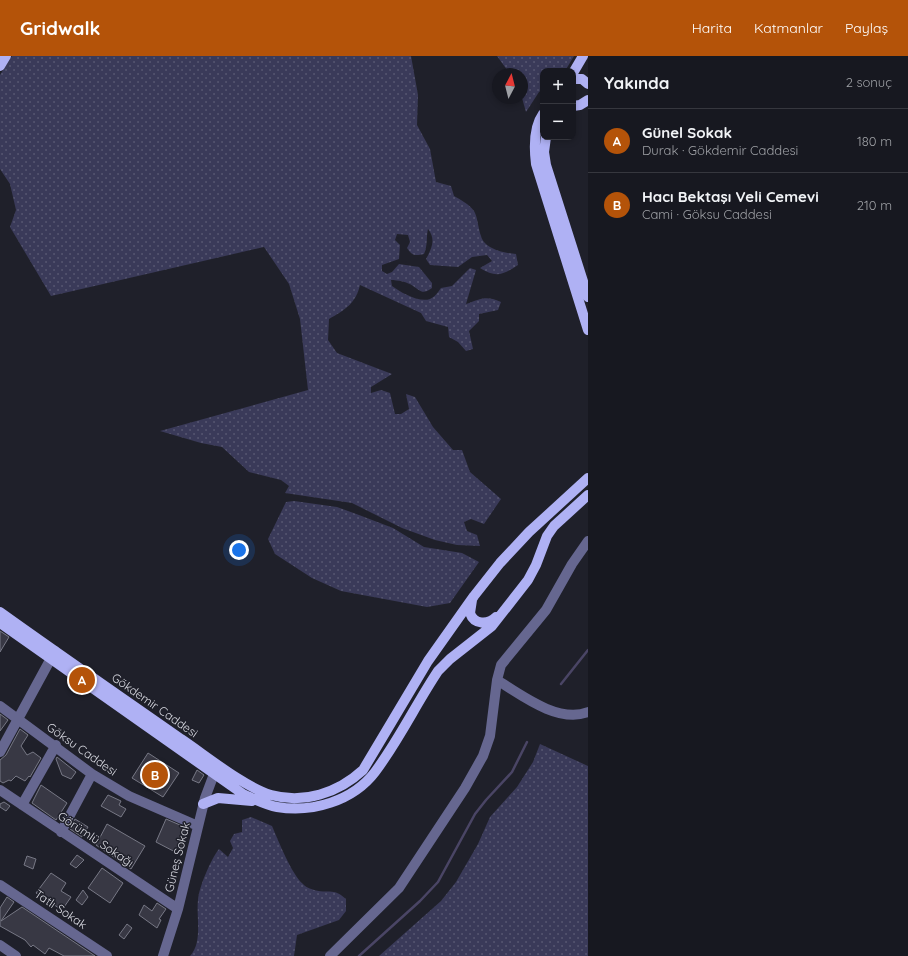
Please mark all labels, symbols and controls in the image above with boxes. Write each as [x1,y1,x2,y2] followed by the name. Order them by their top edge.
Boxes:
[20,16,100,40] text: Gridwalk
[692,19,732,37] text: Harita
[754,19,823,37] text: Katmanlar
[845,19,888,37] text: Paylaş
[492,68,528,104] north arrow
[540,68,576,140] map controls
[540,68,576,104] button: +
[604,72,669,93] text: Yakında
[846,74,892,90] text: 2 sonuç
[540,104,576,140] button: −
[642,123,732,142] text: Günel Sokak
[613,133,621,149] text: A
[857,133,892,149] text: 180 m
[642,142,798,158] text: Durak · Gökdemir Caddesi
[642,187,819,206] text: Hacı Bektaşı Veli Cemevi
[613,197,621,213] text: B
[857,197,892,213] text: 210 m
[642,206,772,222] text: Cami · Göksu Caddesi
[229,540,249,560] your location
[69,665,95,695] pin: A
[109,670,201,740] street label: Gökdemir Caddesi
[44,719,120,779] street label: Göksu Caddesi
[142,760,168,790] pin: B
[55,808,137,870] street label: Görümlü Sokağı
[161,820,193,894] street label: Güneş Sokak
[32,886,90,932] street label: Tatlı Sokak

